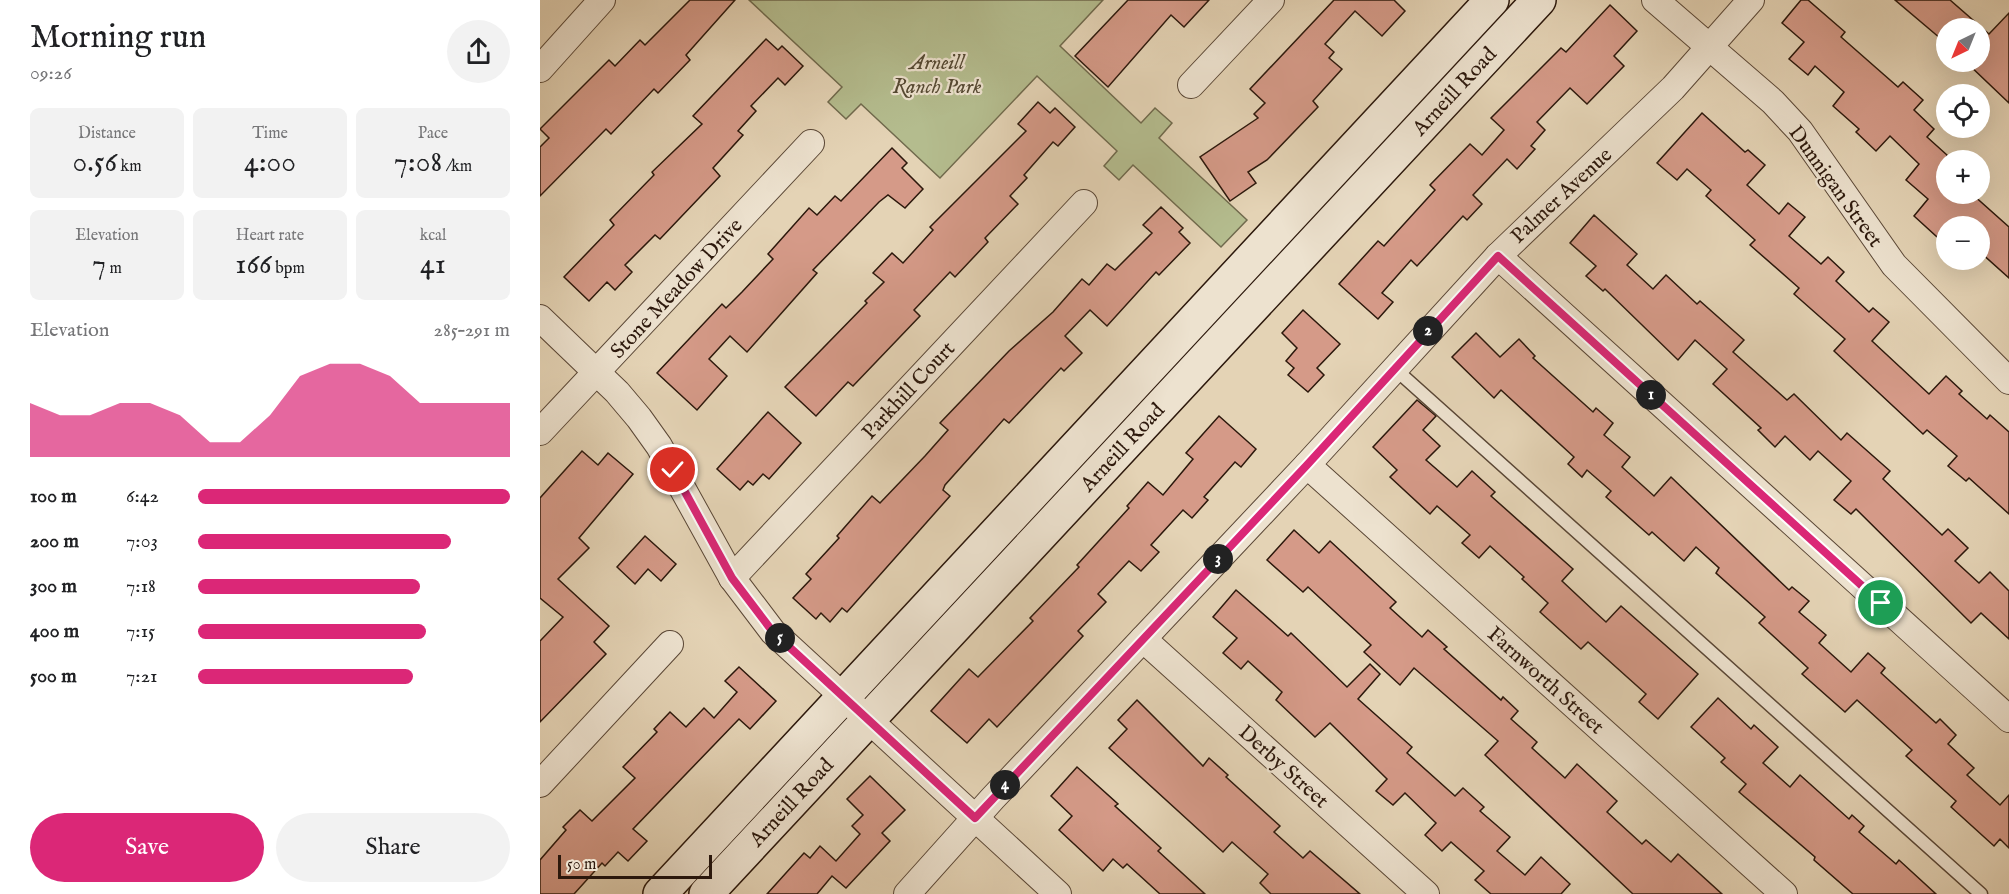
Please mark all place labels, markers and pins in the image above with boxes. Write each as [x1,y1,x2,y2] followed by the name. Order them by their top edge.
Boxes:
[1413,316,1443,346] pin: 2
[1636,380,1666,410] pin: 1
[647,444,698,495] pin
[1203,544,1233,574] pin: 3
[1855,577,1906,628] pin
[765,623,795,653] pin: 5
[990,770,1020,800] pin: 4

